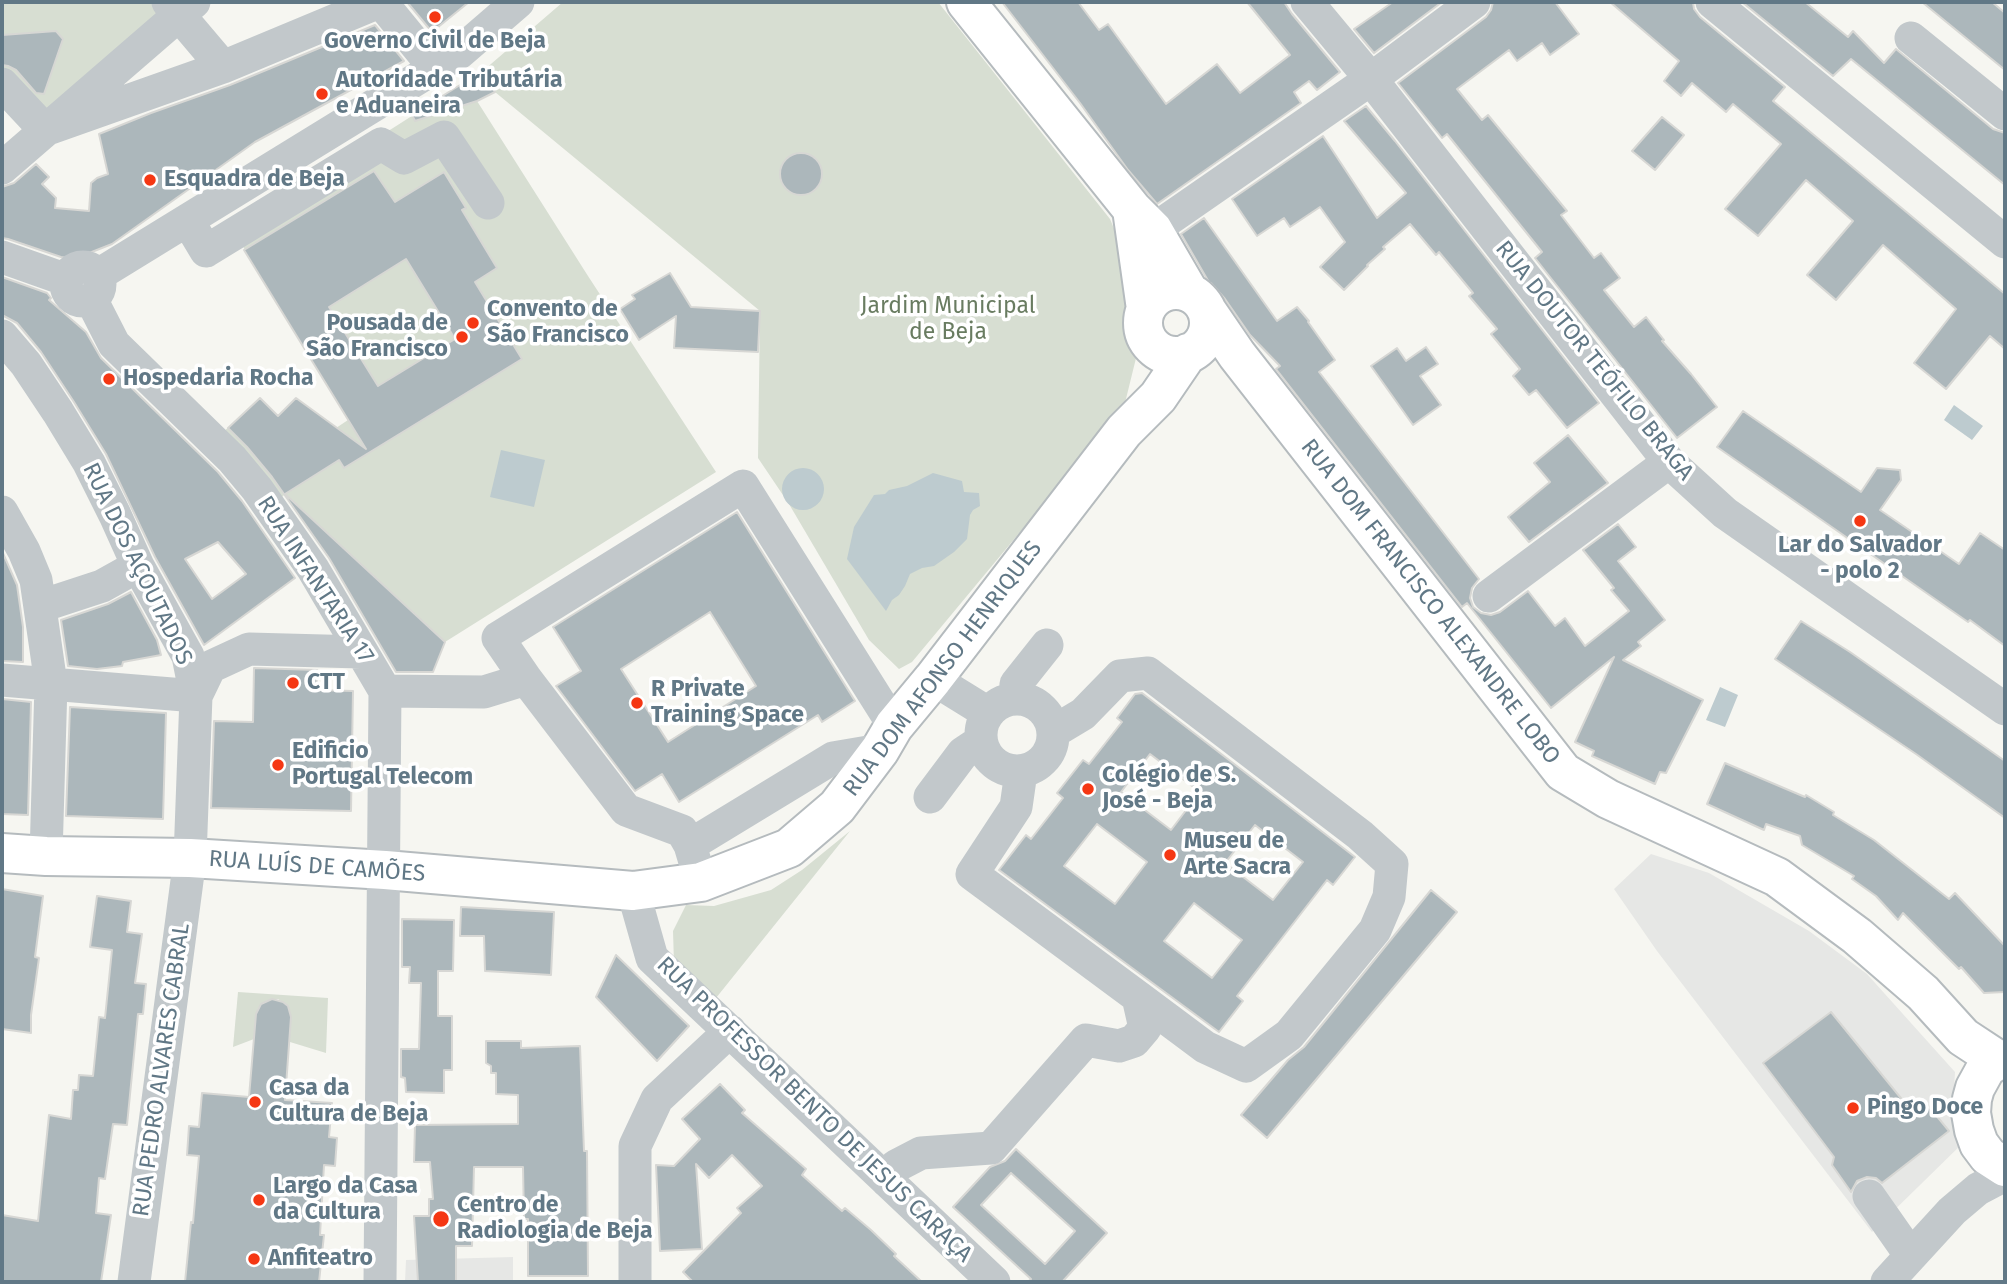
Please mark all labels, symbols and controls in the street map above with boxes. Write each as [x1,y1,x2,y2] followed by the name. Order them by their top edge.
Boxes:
[427,9,443,25] marker: Governo Civil de Beja
[324,28,546,56] place label: Governo Civil de Beja
[336,67,563,121] place label: Autoridade Tributária e Aduaneira
[314,86,330,102] marker: Autoridade Tributária e Aduaneira
[164,166,345,194] place label: Esquadra de Beja
[142,172,158,188] marker: Esquadra de Beja
[1489,236,1699,486] street label: RUA DOUTOR TEÓFILO BRAGA
[861,293,1035,347] park label: Jardim Municipal de Beja
[487,296,629,350] place label: Convento de São Francisco
[306,310,448,364] place label: Pousada de São Francisco
[465,315,481,331] marker: Convento de São Francisco
[454,329,470,345] marker: Pousada de São Francisco
[123,365,314,393] place label: Hospedaria Rocha
[101,371,117,387] marker: Hospedaria Rocha
[1294,434,1566,770] street label: RUA DOM FRANCISCO ALEXANDRE LOBO
[76,459,198,669] street label: RUA DOS AÇOUTADOS
[251,491,379,669] street label: RUA INFANTARIA 17
[1852,513,1868,529] marker: Lar do Salvador - polo 2
[1778,532,1942,586] place label: Lar do Salvador - polo 2
[838,536,1048,802] street label: RUA DOM AFONSO HENRIQUES
[307,669,345,697] place label: CTT
[285,675,301,691] marker: CTT
[651,676,804,730] place label: R Private Training Space
[629,695,645,711] marker: R Private Training Space
[292,738,473,792] place label: Edificio Portugal Telecom
[270,757,286,773] marker: Edificio Portugal Telecom
[1102,762,1236,816] place label: Colégio de S. José - Beja
[1080,781,1096,797] marker: Colégio de S. José - Beja
[1184,828,1291,882] place label: Museu de Arte Sacra
[208,846,426,888] street label: RUA LUÍS DE CAMÕES
[1162,847,1178,863] marker: Museu de Arte Sacra
[128,922,196,1218] street label: RUA PEDRO ALVARES CABRAL
[651,952,977,1268] street label: RUA PROFESSOR BENTO DE JESUS CARAÇA
[269,1075,428,1129] place label: Casa da Cultura de Beja
[247,1094,263,1110] marker: Casa da Cultura de Beja
[1867,1094,1983,1122] place label: Pingo Doce
[1845,1100,1861,1116] marker: Pingo Doce
[273,1173,418,1227] place label: Largo da Casa da Cultura
[251,1192,267,1208] marker: Largo da Casa da Cultura
[457,1192,653,1246] place label: Centro de Radiologia de Beja
[431,1209,451,1229] marker: Centro de Radiologia de Beja
[268,1245,373,1273] place label: Anfiteatro
[246,1251,262,1267] marker: Anfiteatro

